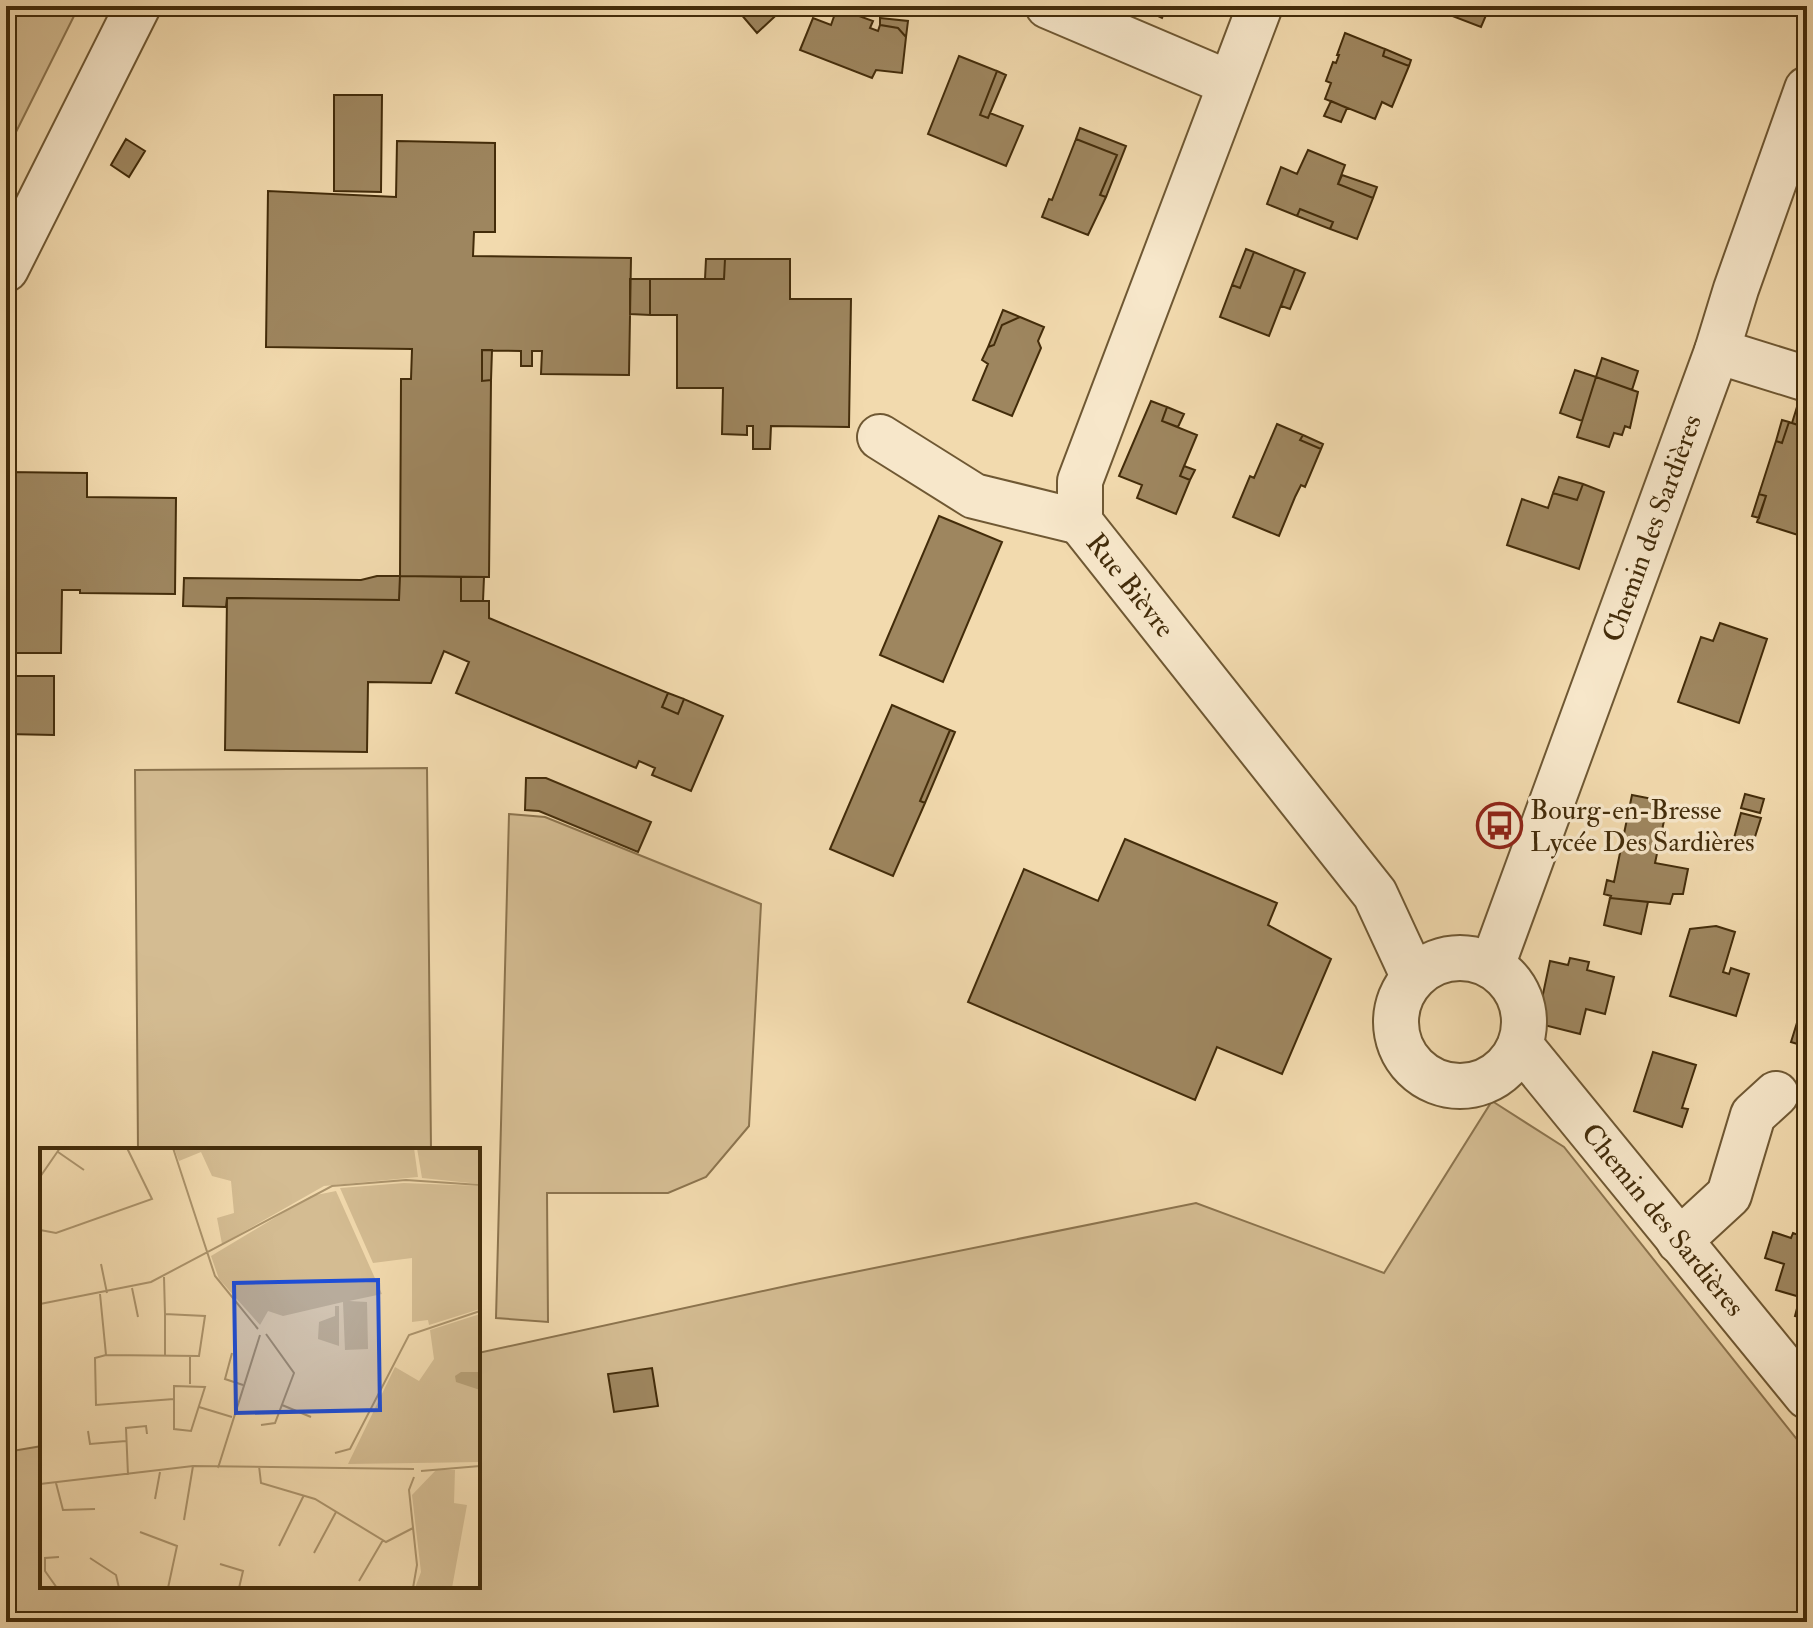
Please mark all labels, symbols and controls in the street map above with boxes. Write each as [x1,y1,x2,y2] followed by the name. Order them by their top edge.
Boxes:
[1595,410,1710,647] street label: Chemin des Sardières
[1078,526,1183,645] street label: Rue Bièvre
[1530,793,1755,860] place label: Bourg-en-Bresse Lycée Des Sardières
[1475,802,1523,850] bus stop icon: Bourg-en-Bresse Lycée Des Sardières
[1574,1116,1752,1324] street label: Chemin des Sardières
[40,1148,480,1588] inset map

